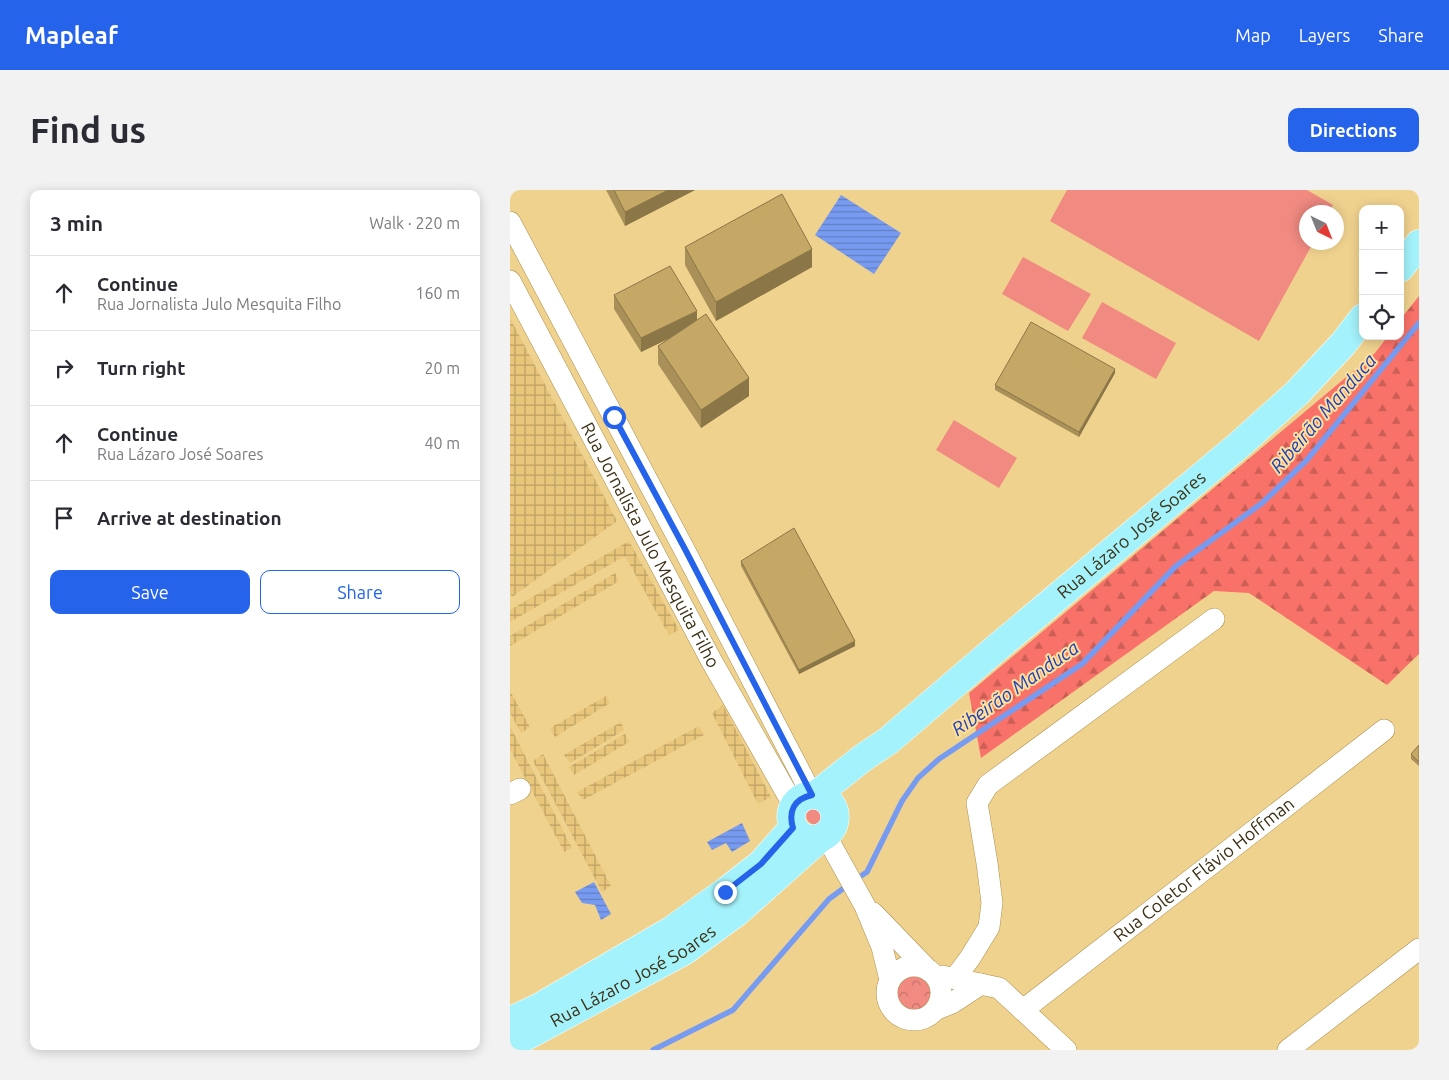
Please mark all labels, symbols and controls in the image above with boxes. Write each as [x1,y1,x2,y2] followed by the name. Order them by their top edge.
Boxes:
[25,22,118,49] text: Mapleaf
[1235,25,1271,45] text: Map
[1299,25,1350,45] text: Layers
[1378,25,1424,45] text: Share
[1288,108,1419,152] button: Directions
[30,110,146,150] text: Find us
[1299,205,1344,250] north arrow
[1359,205,1404,340] map controls
[1359,205,1404,250] button: +
[50,211,103,235] text: 3 min
[369,214,460,232] text: Walk · 220 m
[1359,250,1404,295] button: −
[97,273,178,295] text: Continue
[50,279,78,307] icon: ahead
[415,284,460,302] text: 160 m
[97,295,341,313] text: Rua Jornalista Julo Mesquita Filho
[1359,295,1404,340] button: locate
[1266,349,1380,477] water label: Ribeirão Manduca
[50,354,78,382] icon: right
[97,357,185,379] text: Turn right
[424,359,460,377] text: 20 m
[603,406,626,429] route start
[578,419,724,671] street label: Rua Jornalista Julo Mesquita Filho
[97,423,178,445] text: Continue
[50,429,78,457] icon: ahead
[424,434,460,452] text: 40 m
[97,445,263,463] text: Rua Lázaro José Soares
[1053,466,1209,602] street label: Rua Lázaro José Soares
[50,504,78,532] icon: arrive
[97,507,282,529] text: Arrive at destination
[50,570,250,614] button: Save
[260,570,460,614] button: Share
[947,636,1083,740] water label: Ribeirão Manduca
[1109,793,1298,945] street label: Rua Coletor Flávio Hoffman
[714,881,737,904] route end
[546,920,719,1030] street label: Rua Lázaro José Soares

